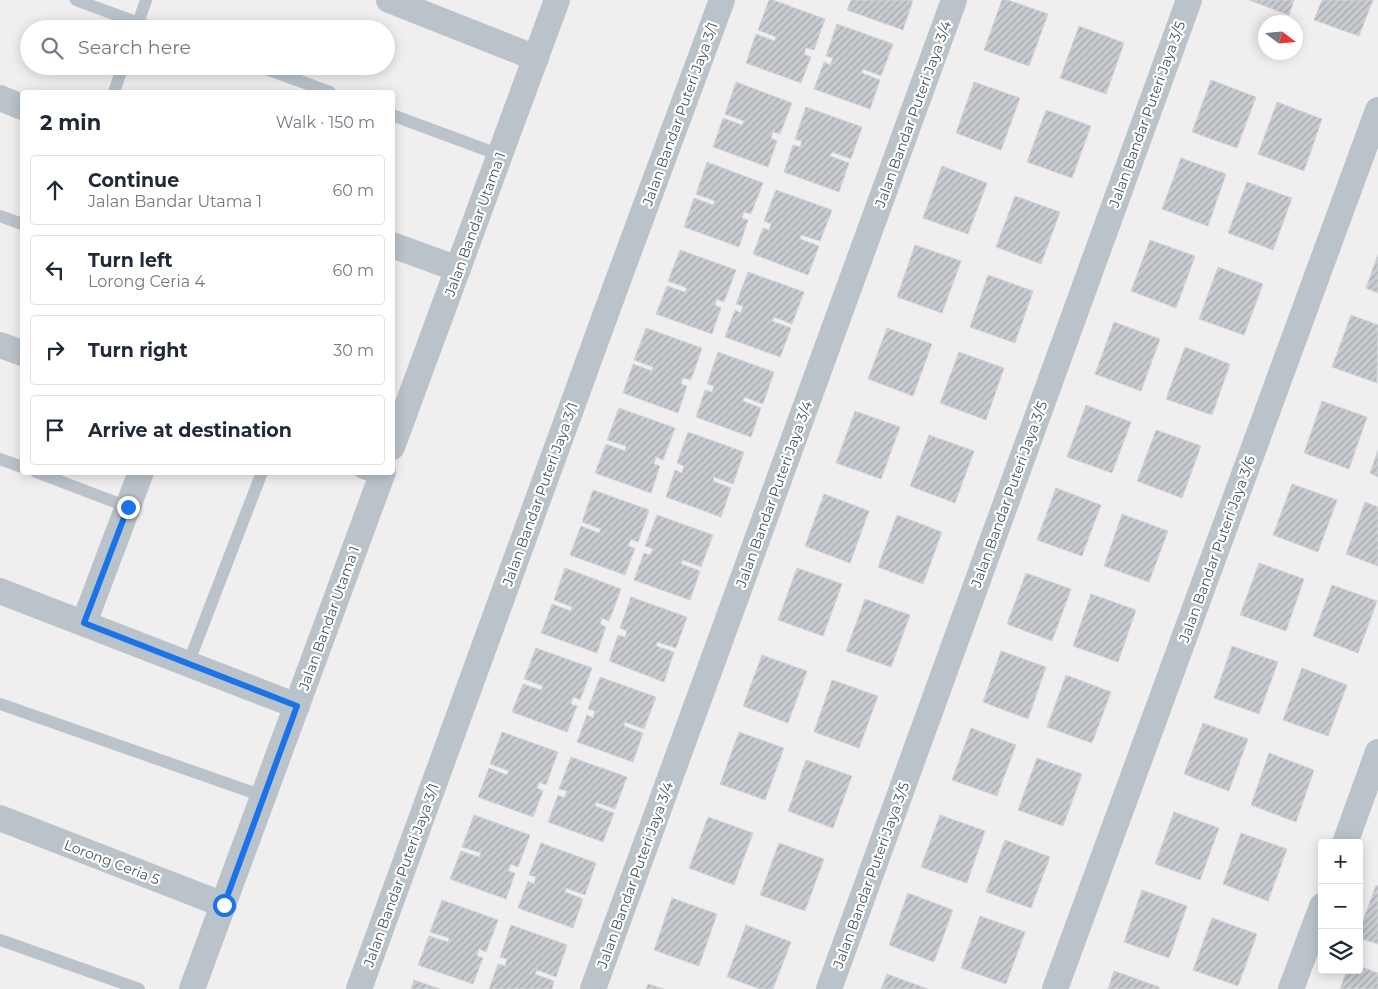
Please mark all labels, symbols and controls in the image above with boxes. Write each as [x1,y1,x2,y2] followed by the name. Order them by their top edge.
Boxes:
[1258,15,1303,60] north arrow
[870,18,955,211] street label: Jalan Bandar Puteri Jaya 3/4
[1105,18,1189,210] street label: Jalan Bandar Puteri Jaya 3/5
[20,20,395,75] search box
[638,20,722,209] street label: Jalan Bandar Puteri Jaya 3/1
[38,34,66,62] icon: search
[78,36,191,59] text: Search here
[40,110,101,135] text: 2 min
[276,113,375,132] text: Walk · 150 m
[440,149,510,300] street label: Jalan Bandar Utama 1
[88,169,179,192] text: Continue
[41,176,69,204] icon: ahead
[332,181,374,200] text: 60 m
[88,192,262,211] text: Jalan Bandar Utama 1
[88,249,173,272] text: Turn left
[41,256,69,284] icon: left
[332,261,374,280] text: 60 m
[88,272,205,291] text: Lorong Ceria 4
[41,336,69,364] icon: right
[88,339,188,362] text: Turn right
[333,341,374,360] text: 30 m
[731,398,816,591] street label: Jalan Bandar Puteri Jaya 3/4
[967,398,1051,590] street label: Jalan Bandar Puteri Jaya 3/5
[498,400,582,589] street label: Jalan Bandar Puteri Jaya 3/1
[41,416,69,444] icon: arrive
[88,419,292,442] text: Arrive at destination
[1174,453,1259,646] street label: Jalan Bandar Puteri Jaya 3/6
[117,496,140,519] route end
[294,543,364,694] street label: Jalan Bandar Utama 1
[592,779,677,972] street label: Jalan Bandar Puteri Jaya 3/4
[829,779,913,971] street label: Jalan Bandar Puteri Jaya 3/5
[359,781,443,970] street label: Jalan Bandar Puteri Jaya 3/1
[62,835,162,889] street label: Lorong Ceria 5
[1318,839,1363,974] map controls
[1318,839,1363,884] button: +
[1318,884,1363,929] button: −
[213,894,236,917] route start
[1318,929,1363,974] button: layers

